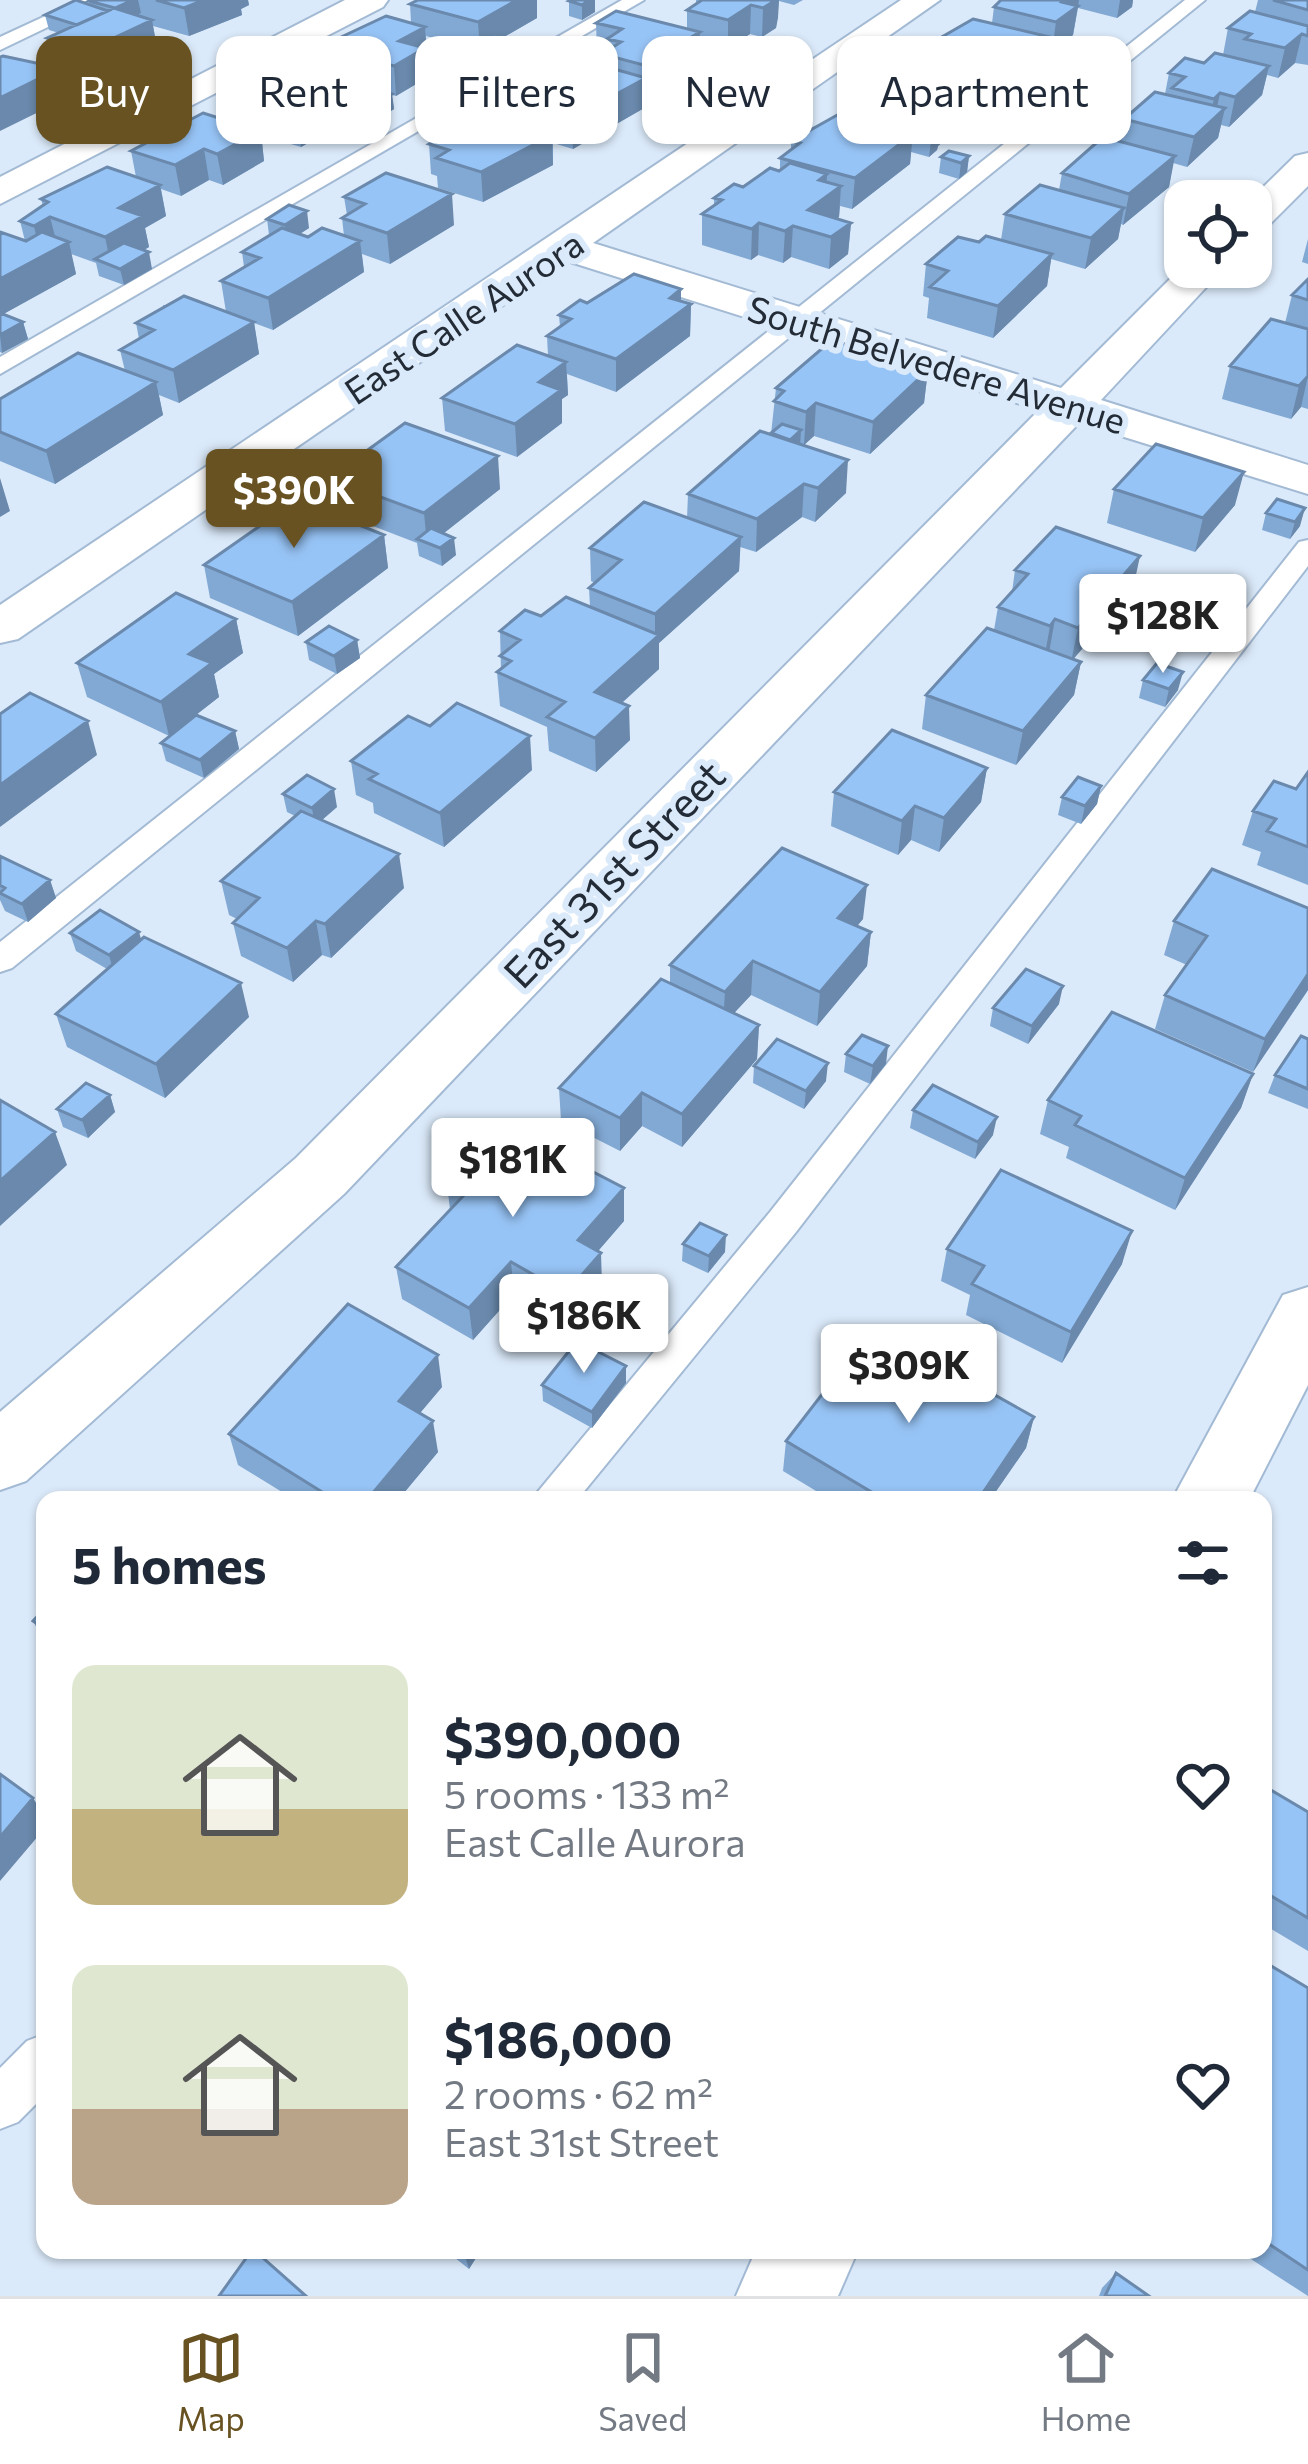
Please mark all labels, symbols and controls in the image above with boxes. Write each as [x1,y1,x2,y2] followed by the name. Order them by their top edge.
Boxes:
[36,36,192,144] chip: Buy
[216,36,391,144] chip: Rent
[415,36,618,144] chip: Filters
[642,36,813,144] chip: New
[837,36,1131,144] chip: Apartment
[1164,180,1272,288] map controls
[1164,180,1272,288] button: locate
[335,220,591,412] street label: East Calle Aurora
[743,285,1131,441] street label: South Belvedere Avenue
[210,449,378,551] pin: $390K
[233,464,355,512] text: $390K
[1079,574,1247,676] pin: $128K
[1106,589,1220,637] text: $128K
[491,748,735,998] street label: East 31st Street
[429,1118,597,1220] pin: $181K
[458,1133,568,1181] text: $181K
[500,1274,668,1376] pin: $186K
[526,1289,642,1337] text: $186K
[825,1324,993,1426] pin: $309K
[848,1339,970,1387] text: $309K
[1170,1530,1236,1596] icon: filters
[72,1532,267,1595] text: 5 homes
[444,1706,681,1769] text: $390,000
[168,1713,312,1857] icon: home
[1170,1752,1236,1818] icon: heart
[444,1769,730,1817] text: 5 rooms · 133 m²
[444,1817,746,1865] text: East Calle Aurora
[444,2006,672,2069] text: $186,000
[168,2013,312,2157] icon: home
[1170,2052,1236,2118] icon: heart
[444,2069,713,2117] text: 2 rooms · 62 m²
[444,2117,719,2165] text: East 31st Street
[177,2325,245,2438] tab: Map
[598,2325,687,2438] tab: Saved
[1041,2325,1131,2438] tab: Home

